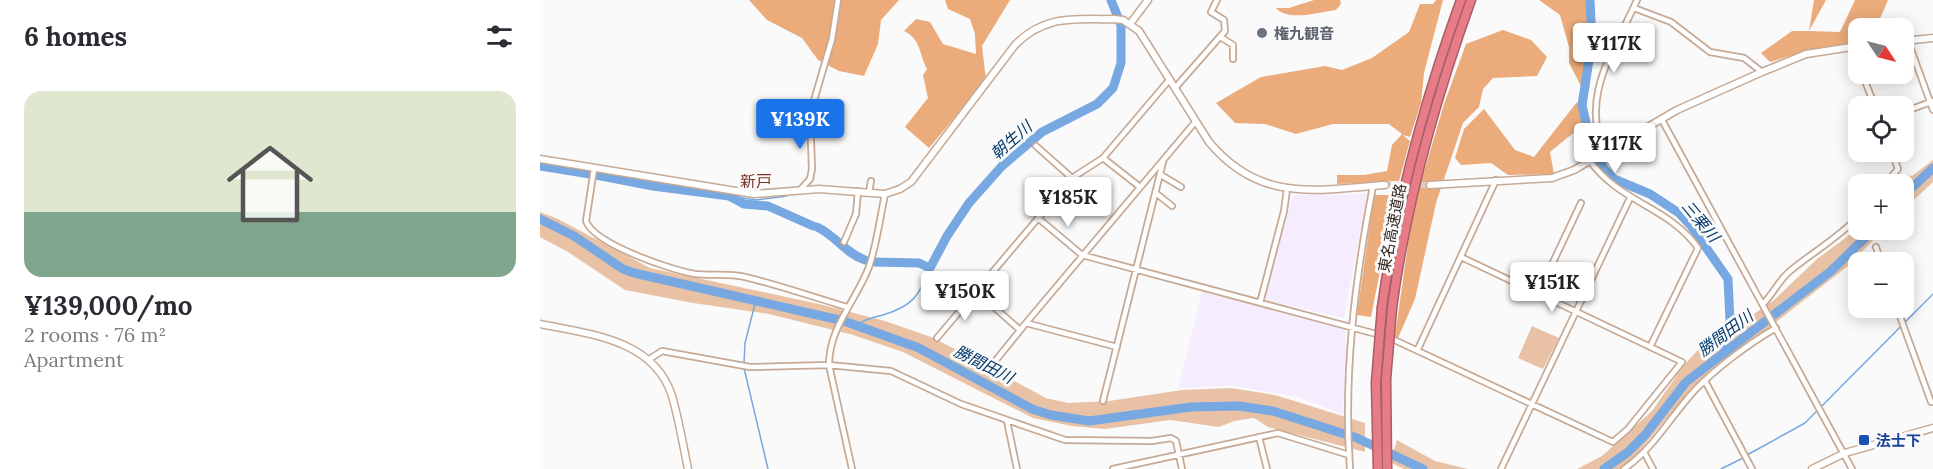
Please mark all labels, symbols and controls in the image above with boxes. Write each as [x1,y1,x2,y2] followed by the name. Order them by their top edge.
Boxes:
[1848,18,1914,84] north arrow
[1848,18,1914,318] map controls
[24,20,127,53] text: 6 homes
[483,20,516,53] icon: filters
[1572,23,1656,74] pin: ¥117K
[1274,24,1334,43] place label: 権九観音
[1255,26,1269,40] marker: 権九観音
[1587,30,1641,55] text: ¥117K
[1848,96,1914,162] button: locate
[758,99,842,150] pin: ¥139K
[770,106,830,131] text: ¥139K
[986,115,1037,163] water label: 朝生川
[1573,123,1657,174] pin: ¥117K
[216,130,324,238] icon: home
[1588,130,1642,155] text: ¥117K
[740,171,772,191] district label: 新戸
[1848,174,1914,240] button: +
[1026,177,1110,228] pin: ¥185K
[1374,182,1410,274] street label: 東名高速道路
[1038,184,1098,209] text: ¥185K
[1678,196,1725,247] water label: 三栗川
[1848,252,1914,318] button: −
[1510,262,1594,313] pin: ¥151K
[1524,269,1580,294] text: ¥151K
[923,271,1007,322] pin: ¥150K
[935,278,995,303] text: ¥150K
[24,289,193,322] text: ¥139,000/mo
[1693,305,1758,360] water label: 勝間田川
[24,322,166,347] text: 2 rooms · 76 m²
[951,341,1019,388] water label: 勝間田川
[24,347,124,372] text: Apartment
[1876,431,1921,450] place label: 法士下
[1857,433,1871,447] marker: 法士下

